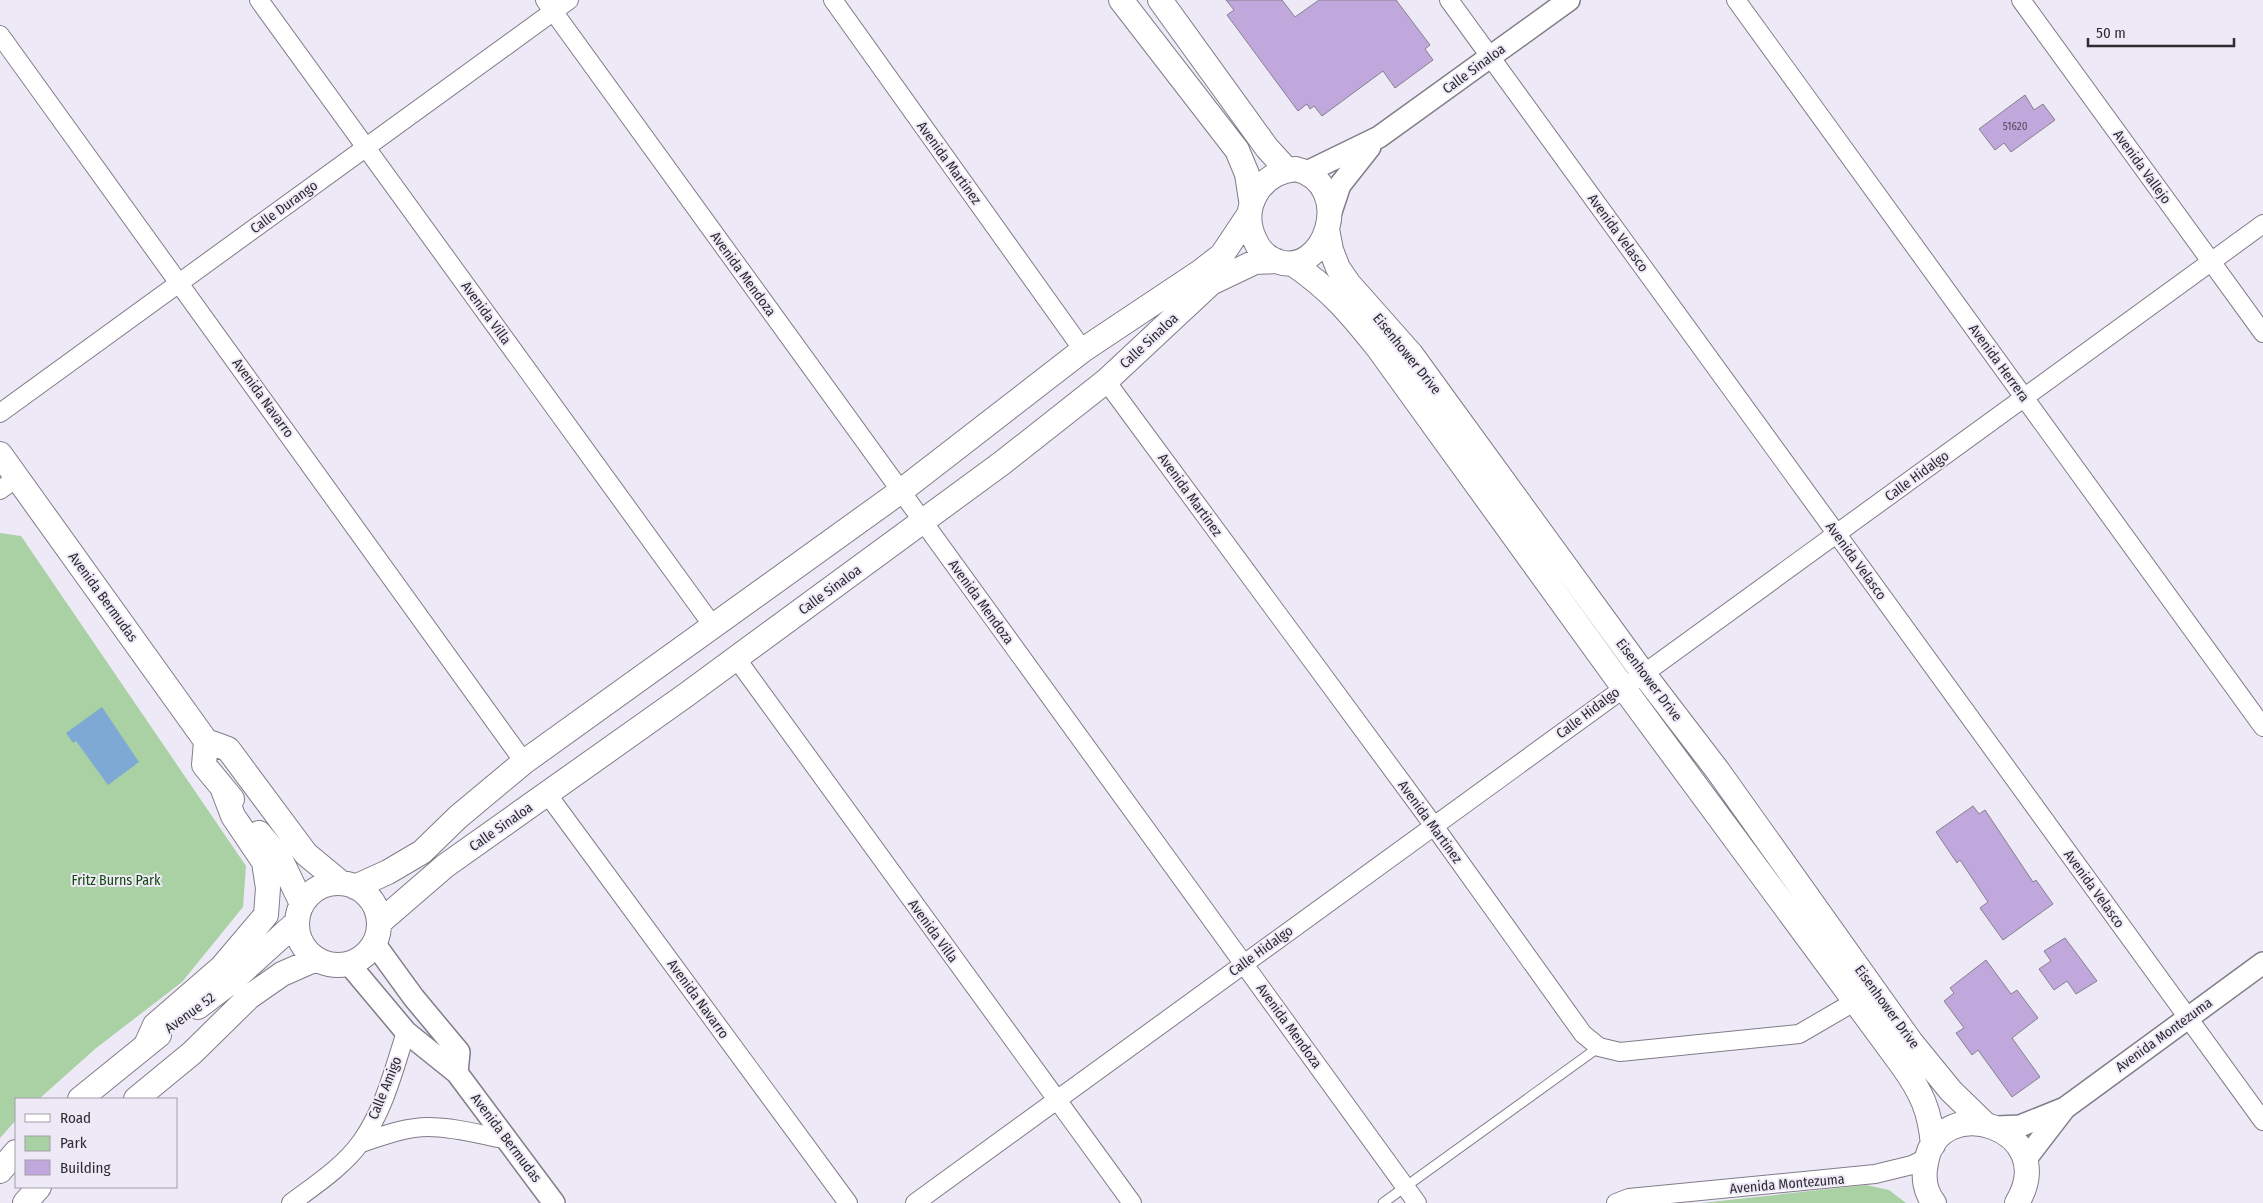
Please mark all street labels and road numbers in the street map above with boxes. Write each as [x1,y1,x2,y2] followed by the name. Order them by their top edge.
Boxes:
[1439,40,1509,97] street label: Calle Sinaloa
[913,118,985,208] street label: Avenida Martinez
[2109,127,2175,207] street label: Avenida Vallejo
[247,177,321,237] street label: Calle Durango
[1584,191,1652,275] street label: Avenida Velasco
[707,228,779,320] street label: Avenida Mendoza
[457,278,515,348] street label: Avenida Villa
[1116,310,1182,372] street label: Calle Sinaloa
[1369,310,1445,398] street label: Eisenhower Drive
[1965,321,2033,405] street label: Avenida Herrera
[229,355,297,441] street label: Avenida Navarro
[1882,447,1952,505] street label: Calle Hidalgo
[1154,450,1226,540] street label: Avenida Martinez
[1822,519,1890,603] street label: Avenida Velasco
[65,549,141,645] street label: Avenida Bermudas
[945,556,1017,648] street label: Avenida Mendoza
[795,561,865,618] street label: Calle Sinaloa
[1612,635,1686,725] street label: Eisenhower Drive
[1553,684,1623,742] street label: Calle Hidalgo
[1394,777,1466,867] street label: Avenida Martinez
[466,799,536,855] street label: Calle Sinaloa
[2060,847,2128,931] street label: Avenida Velasco
[904,896,962,966] street label: Avenida Villa
[1226,922,1296,980] street label: Calle Hidalgo
[664,956,732,1042] street label: Avenida Navarro
[1851,962,1923,1052] street label: Eisenhower Drive
[1253,980,1325,1072] street label: Avenida Mendoza
[162,989,218,1037] street label: Avenue 52
[2112,994,2216,1076] street label: Avenida Montezuma
[365,1054,405,1122] street label: Calle Amigo
[467,1090,545,1186] street label: Avenida Bermudas
[1729,1170,1845,1197] street label: Avenida Montezuma

